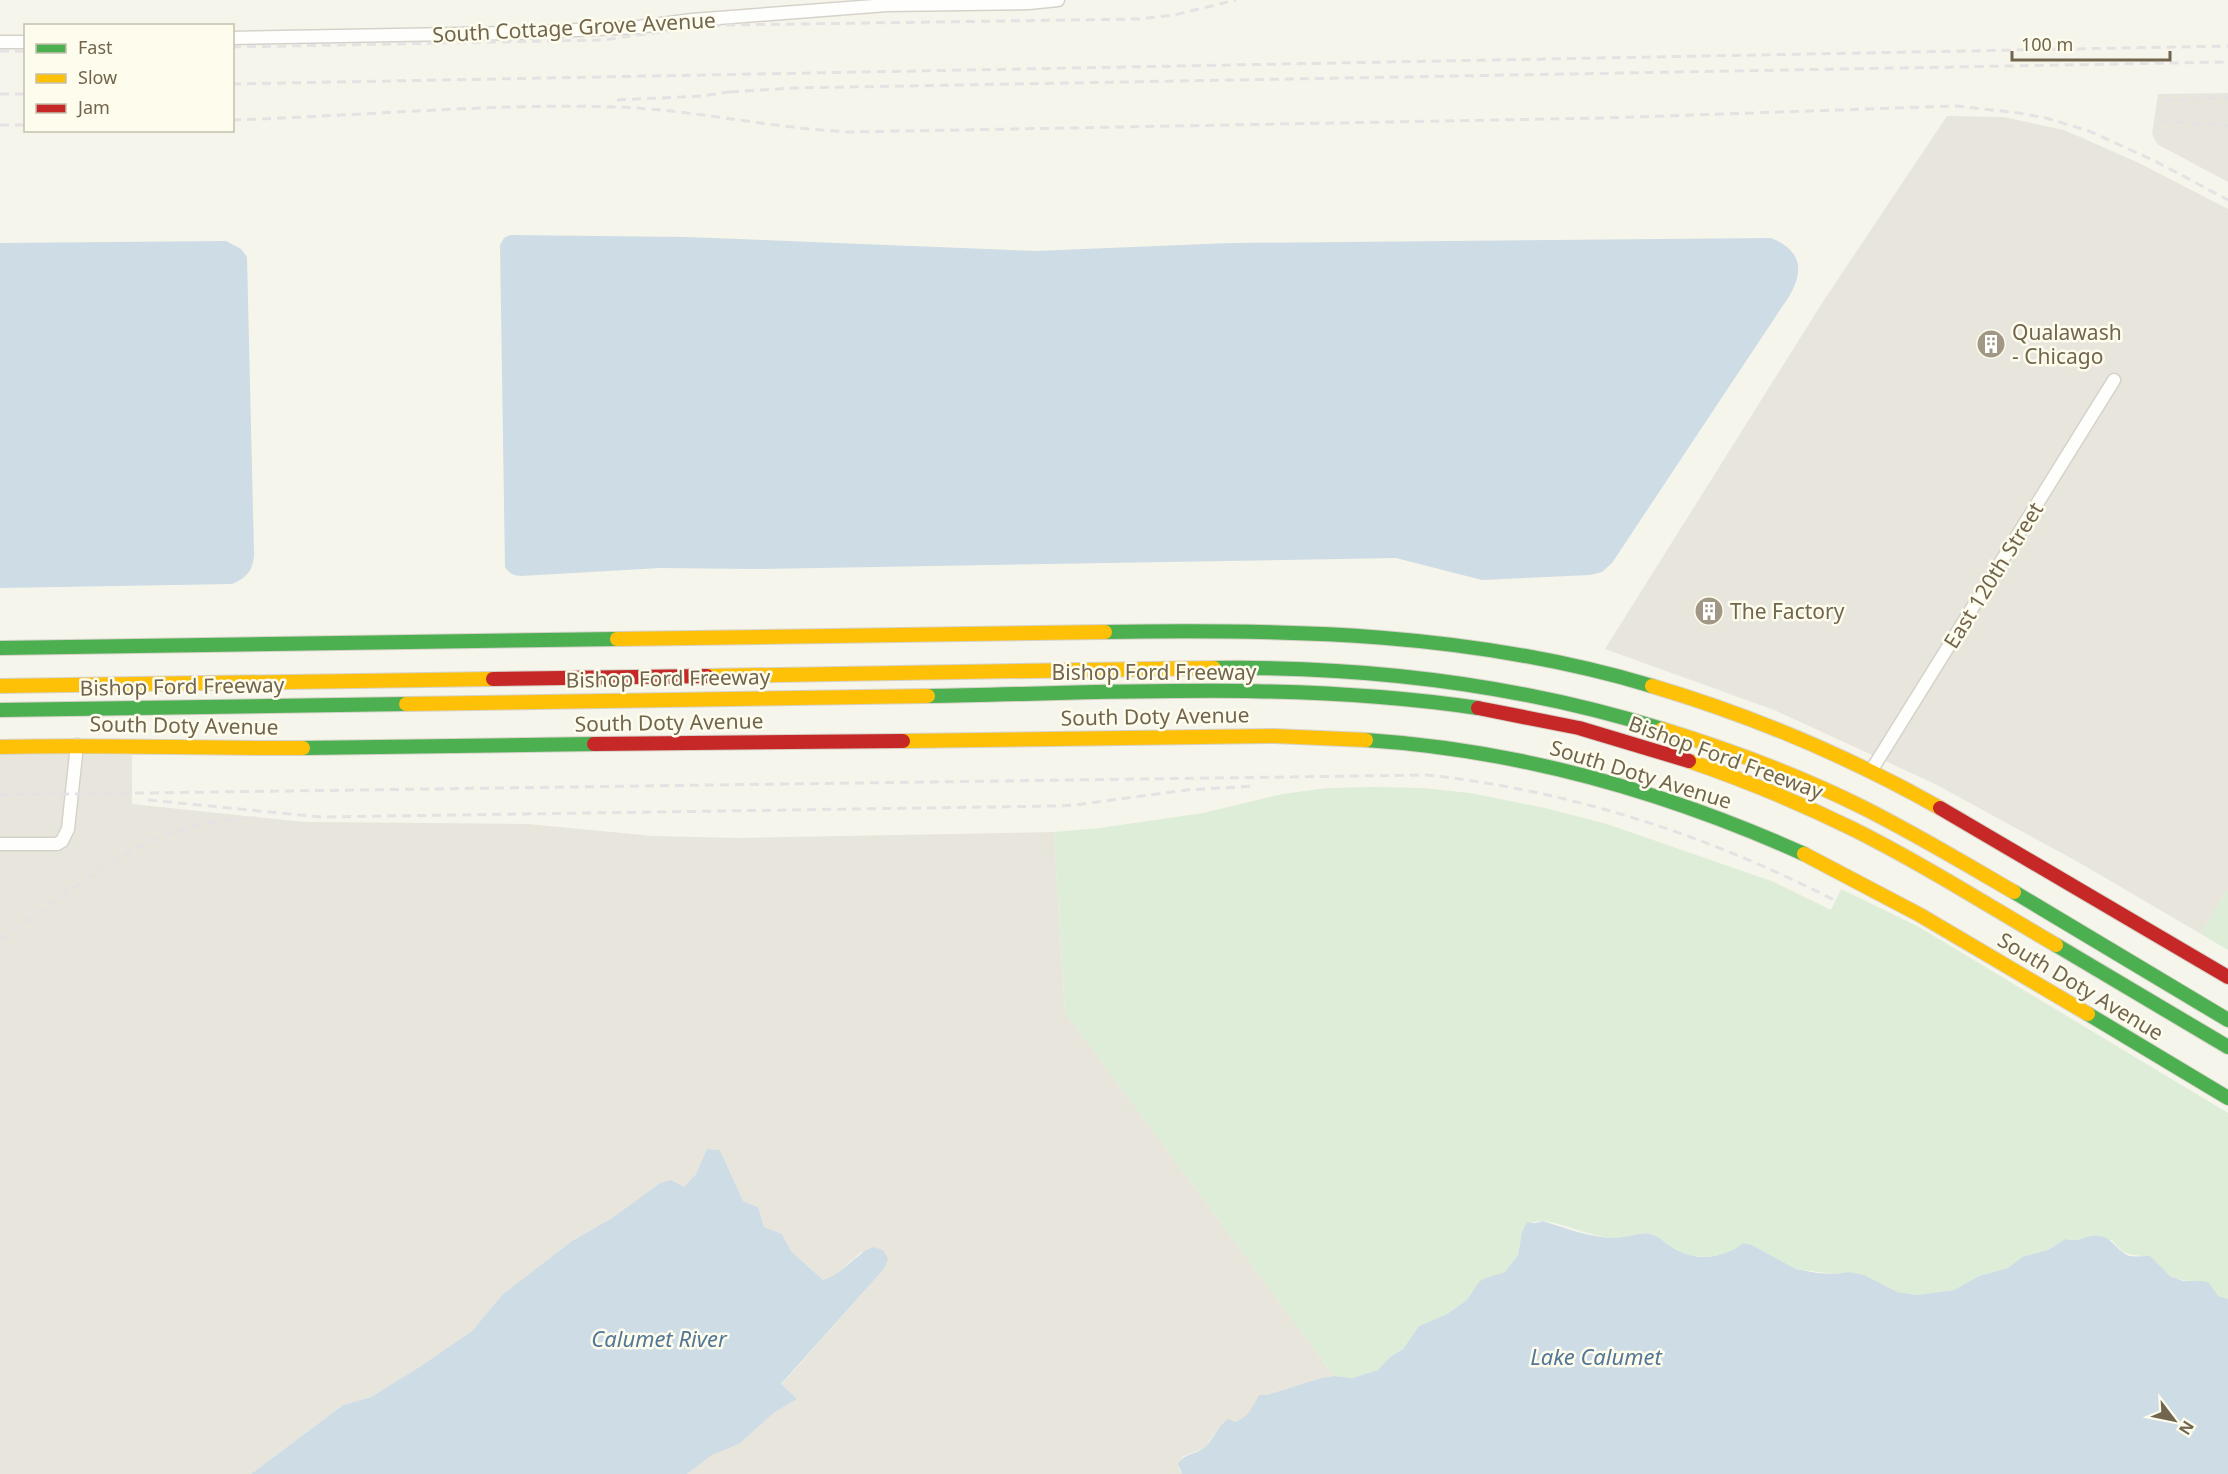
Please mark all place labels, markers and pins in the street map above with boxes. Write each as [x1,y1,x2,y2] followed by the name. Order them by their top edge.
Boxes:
[2012,318,2122,370] place label: Qualawash - Chicago
[1975,328,2007,360] building icon: Qualawash - Chicago
[1693,595,1725,627] building icon: The Factory
[1730,597,1845,625] place label: The Factory

